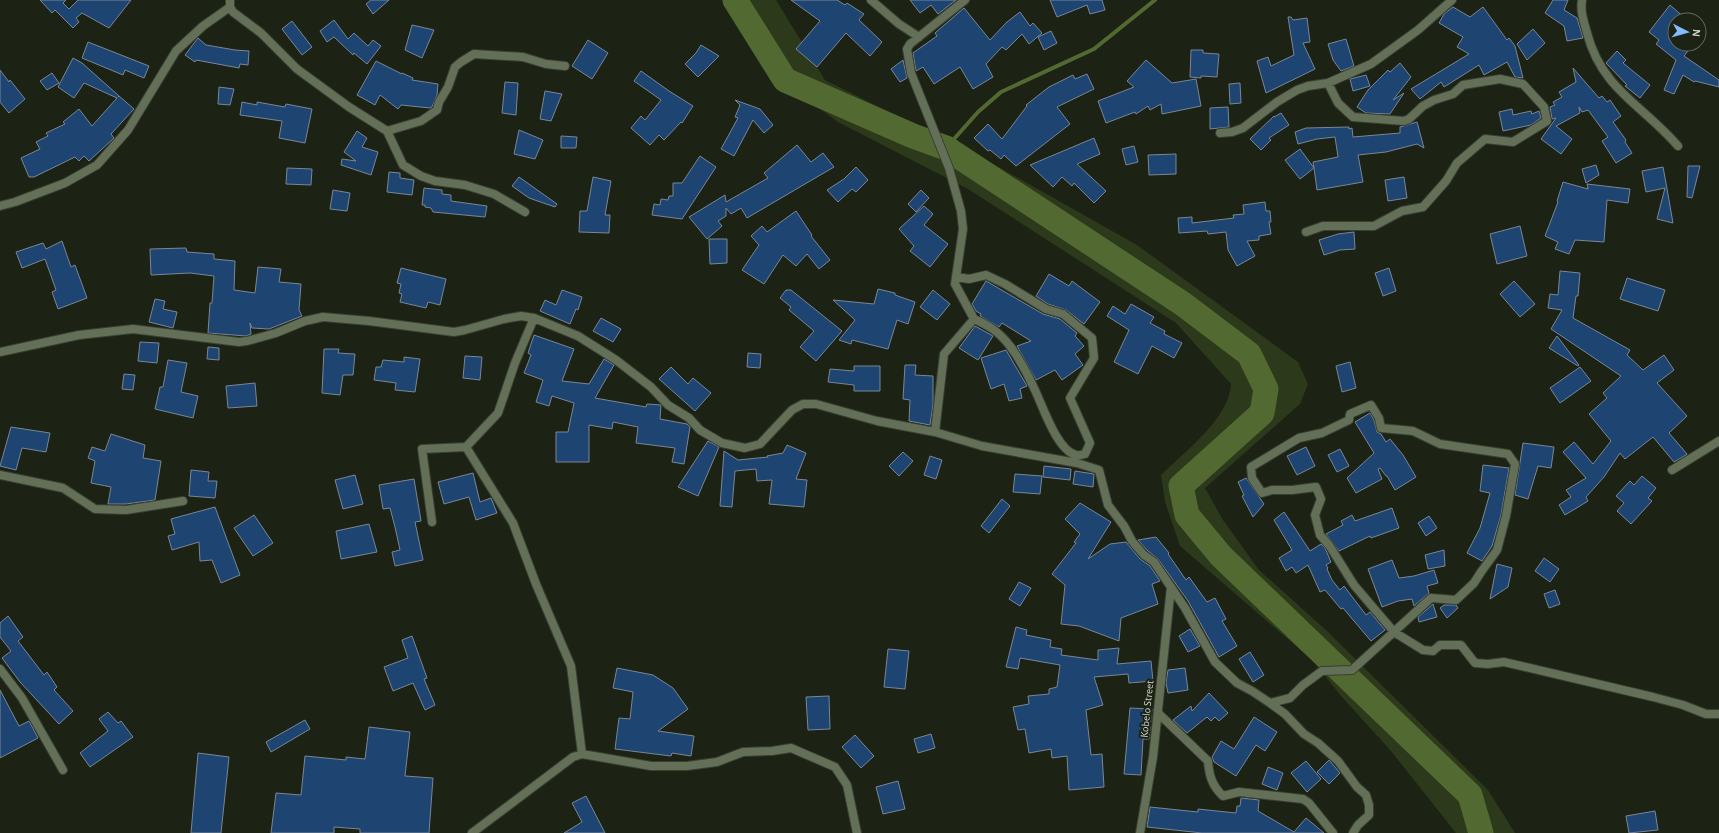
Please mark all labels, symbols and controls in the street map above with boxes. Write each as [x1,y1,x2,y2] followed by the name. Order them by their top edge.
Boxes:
[1667,12,1707,52] north arrow
[1691,29,1702,37] text: N
[1139,679,1156,738] street label: Kobelo Street

